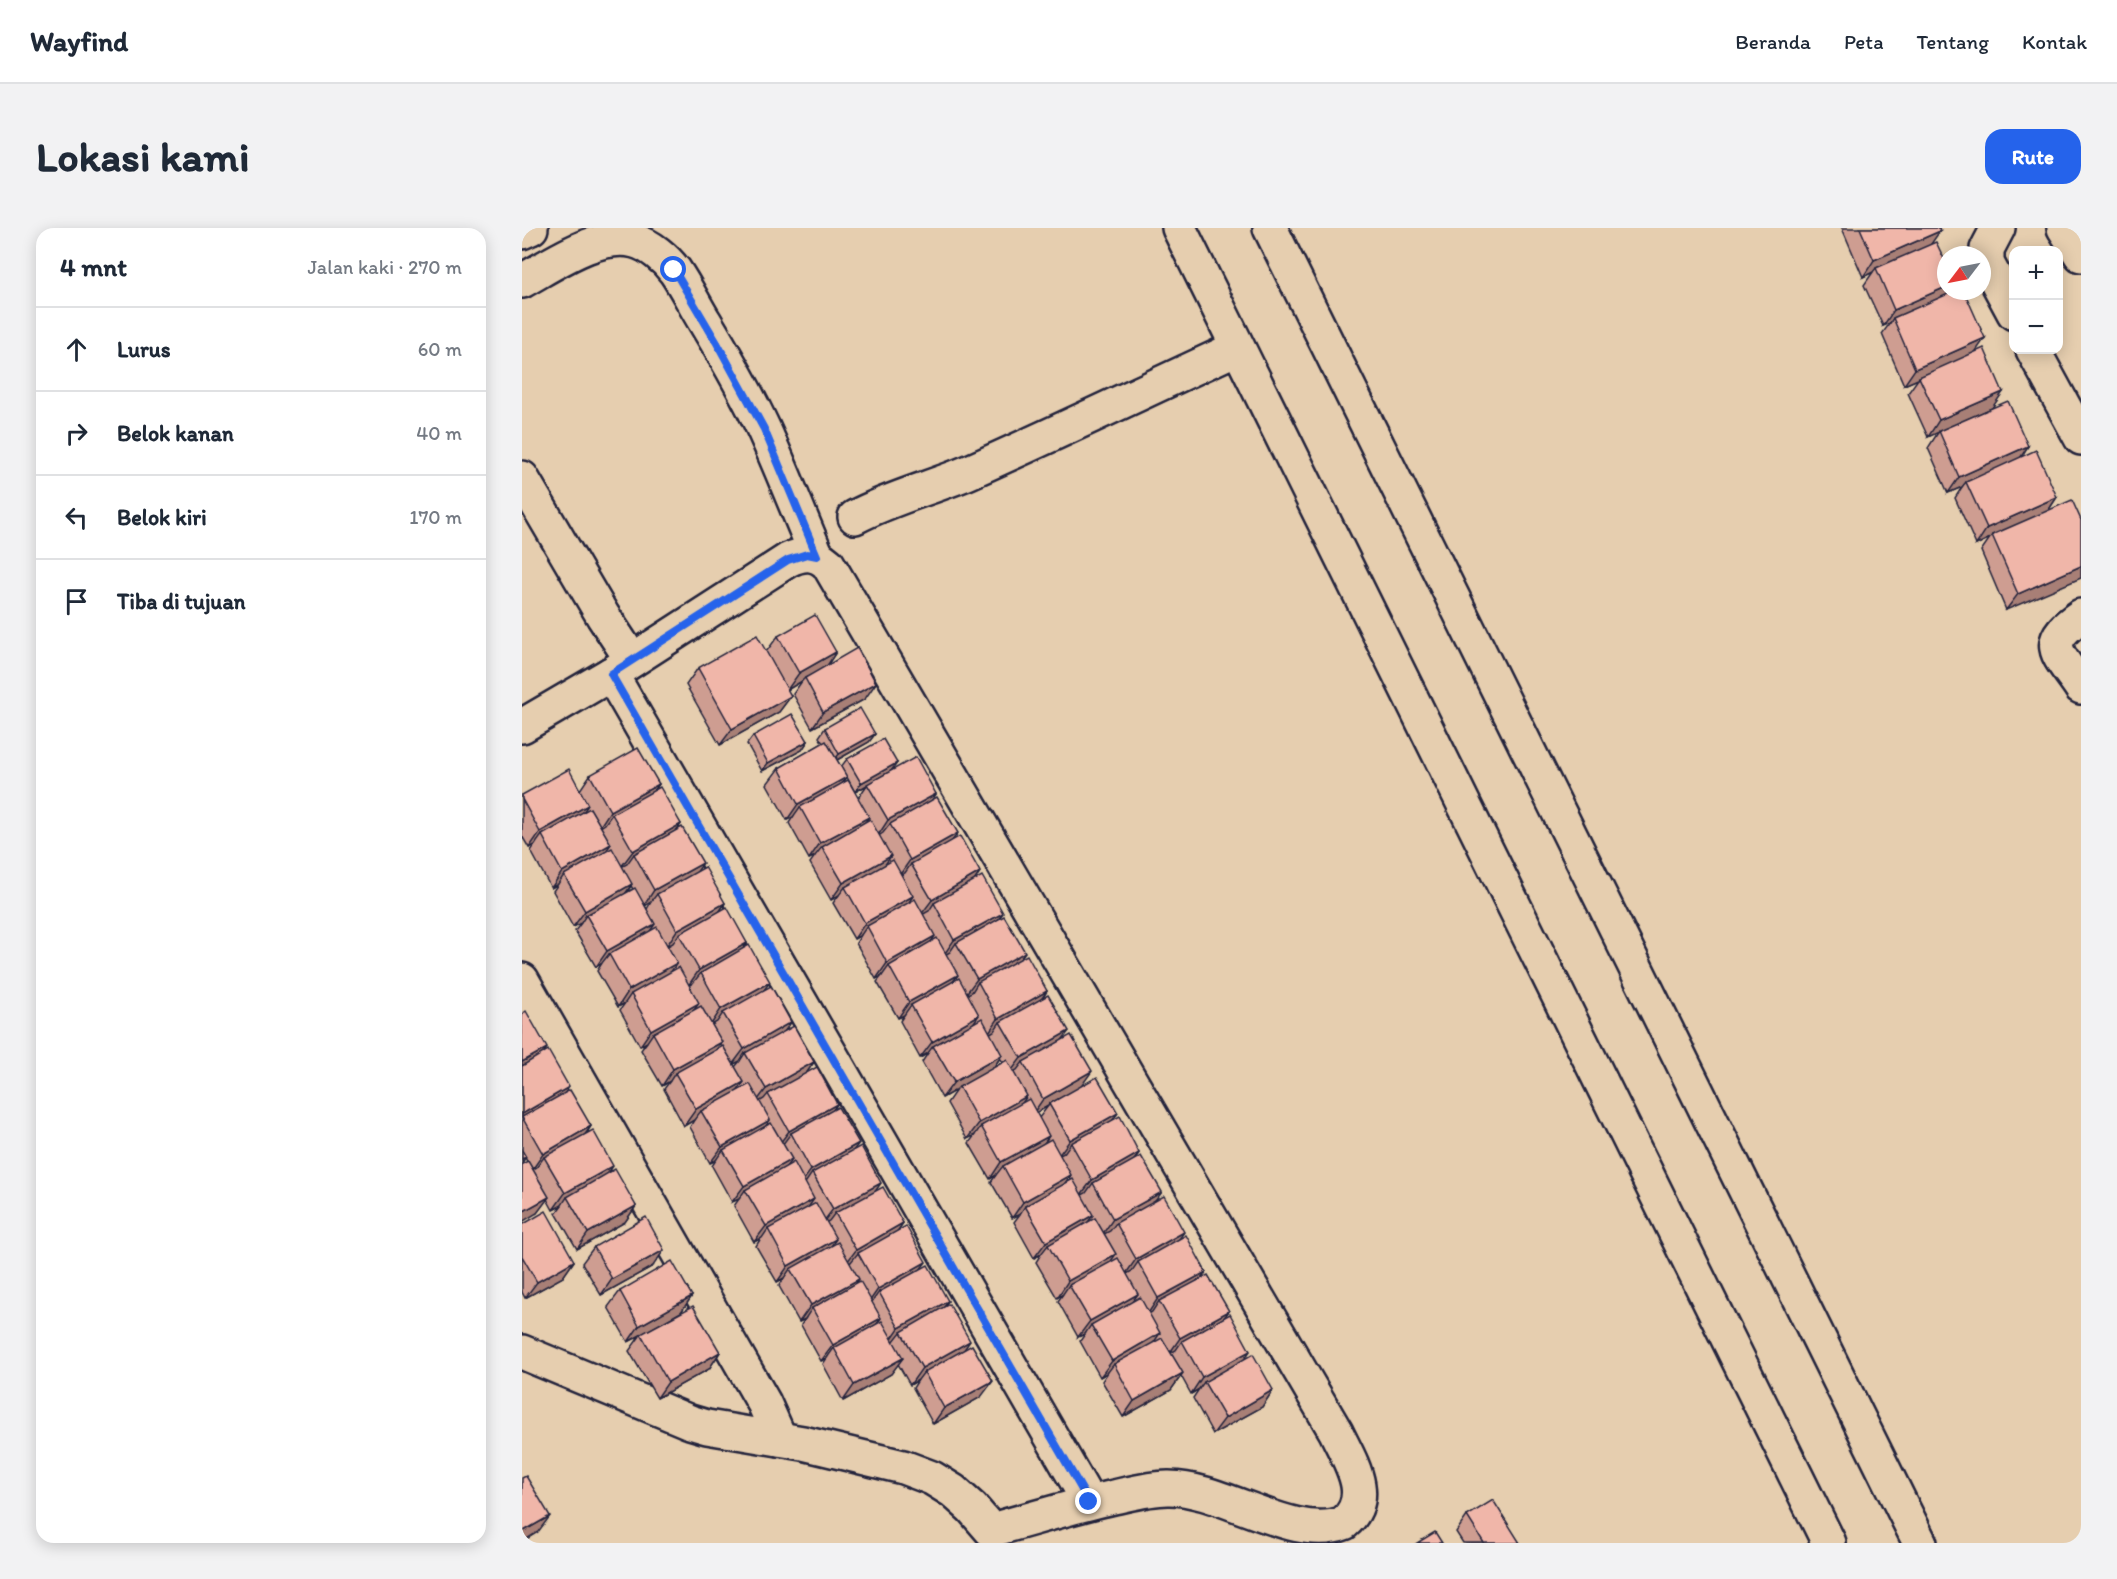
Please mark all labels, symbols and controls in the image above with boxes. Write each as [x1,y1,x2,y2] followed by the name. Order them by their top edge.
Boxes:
[30,24,128,58] text: Wayfind
[1735,29,1811,54] text: Beranda
[1844,29,1884,54] text: Peta
[1917,29,1989,54] text: Tentang
[2022,29,2087,54] text: Kontak
[1985,129,2081,184] button: Rute
[36,131,250,182] text: Lokasi kami
[1937,246,1991,300] north arrow
[2009,246,2063,354] map controls
[2009,246,2063,300] button: +
[60,251,127,283] text: 4 mnt
[308,255,462,279] text: Jalan kaki · 270 m
[660,256,686,282] route start
[2009,300,2063,354] button: −
[60,333,93,366] icon: ahead
[117,336,171,363] text: Lurus
[418,337,462,361] text: 60 m
[60,417,93,450] icon: right
[117,420,234,447] text: Belok kanan
[416,421,462,445] text: 40 m
[60,501,93,534] icon: left
[117,504,207,531] text: Belok kiri
[409,505,462,529] text: 170 m
[60,585,93,618] icon: arrive
[117,588,246,615] text: Tiba di tujuan
[1075,1488,1101,1514] route end

